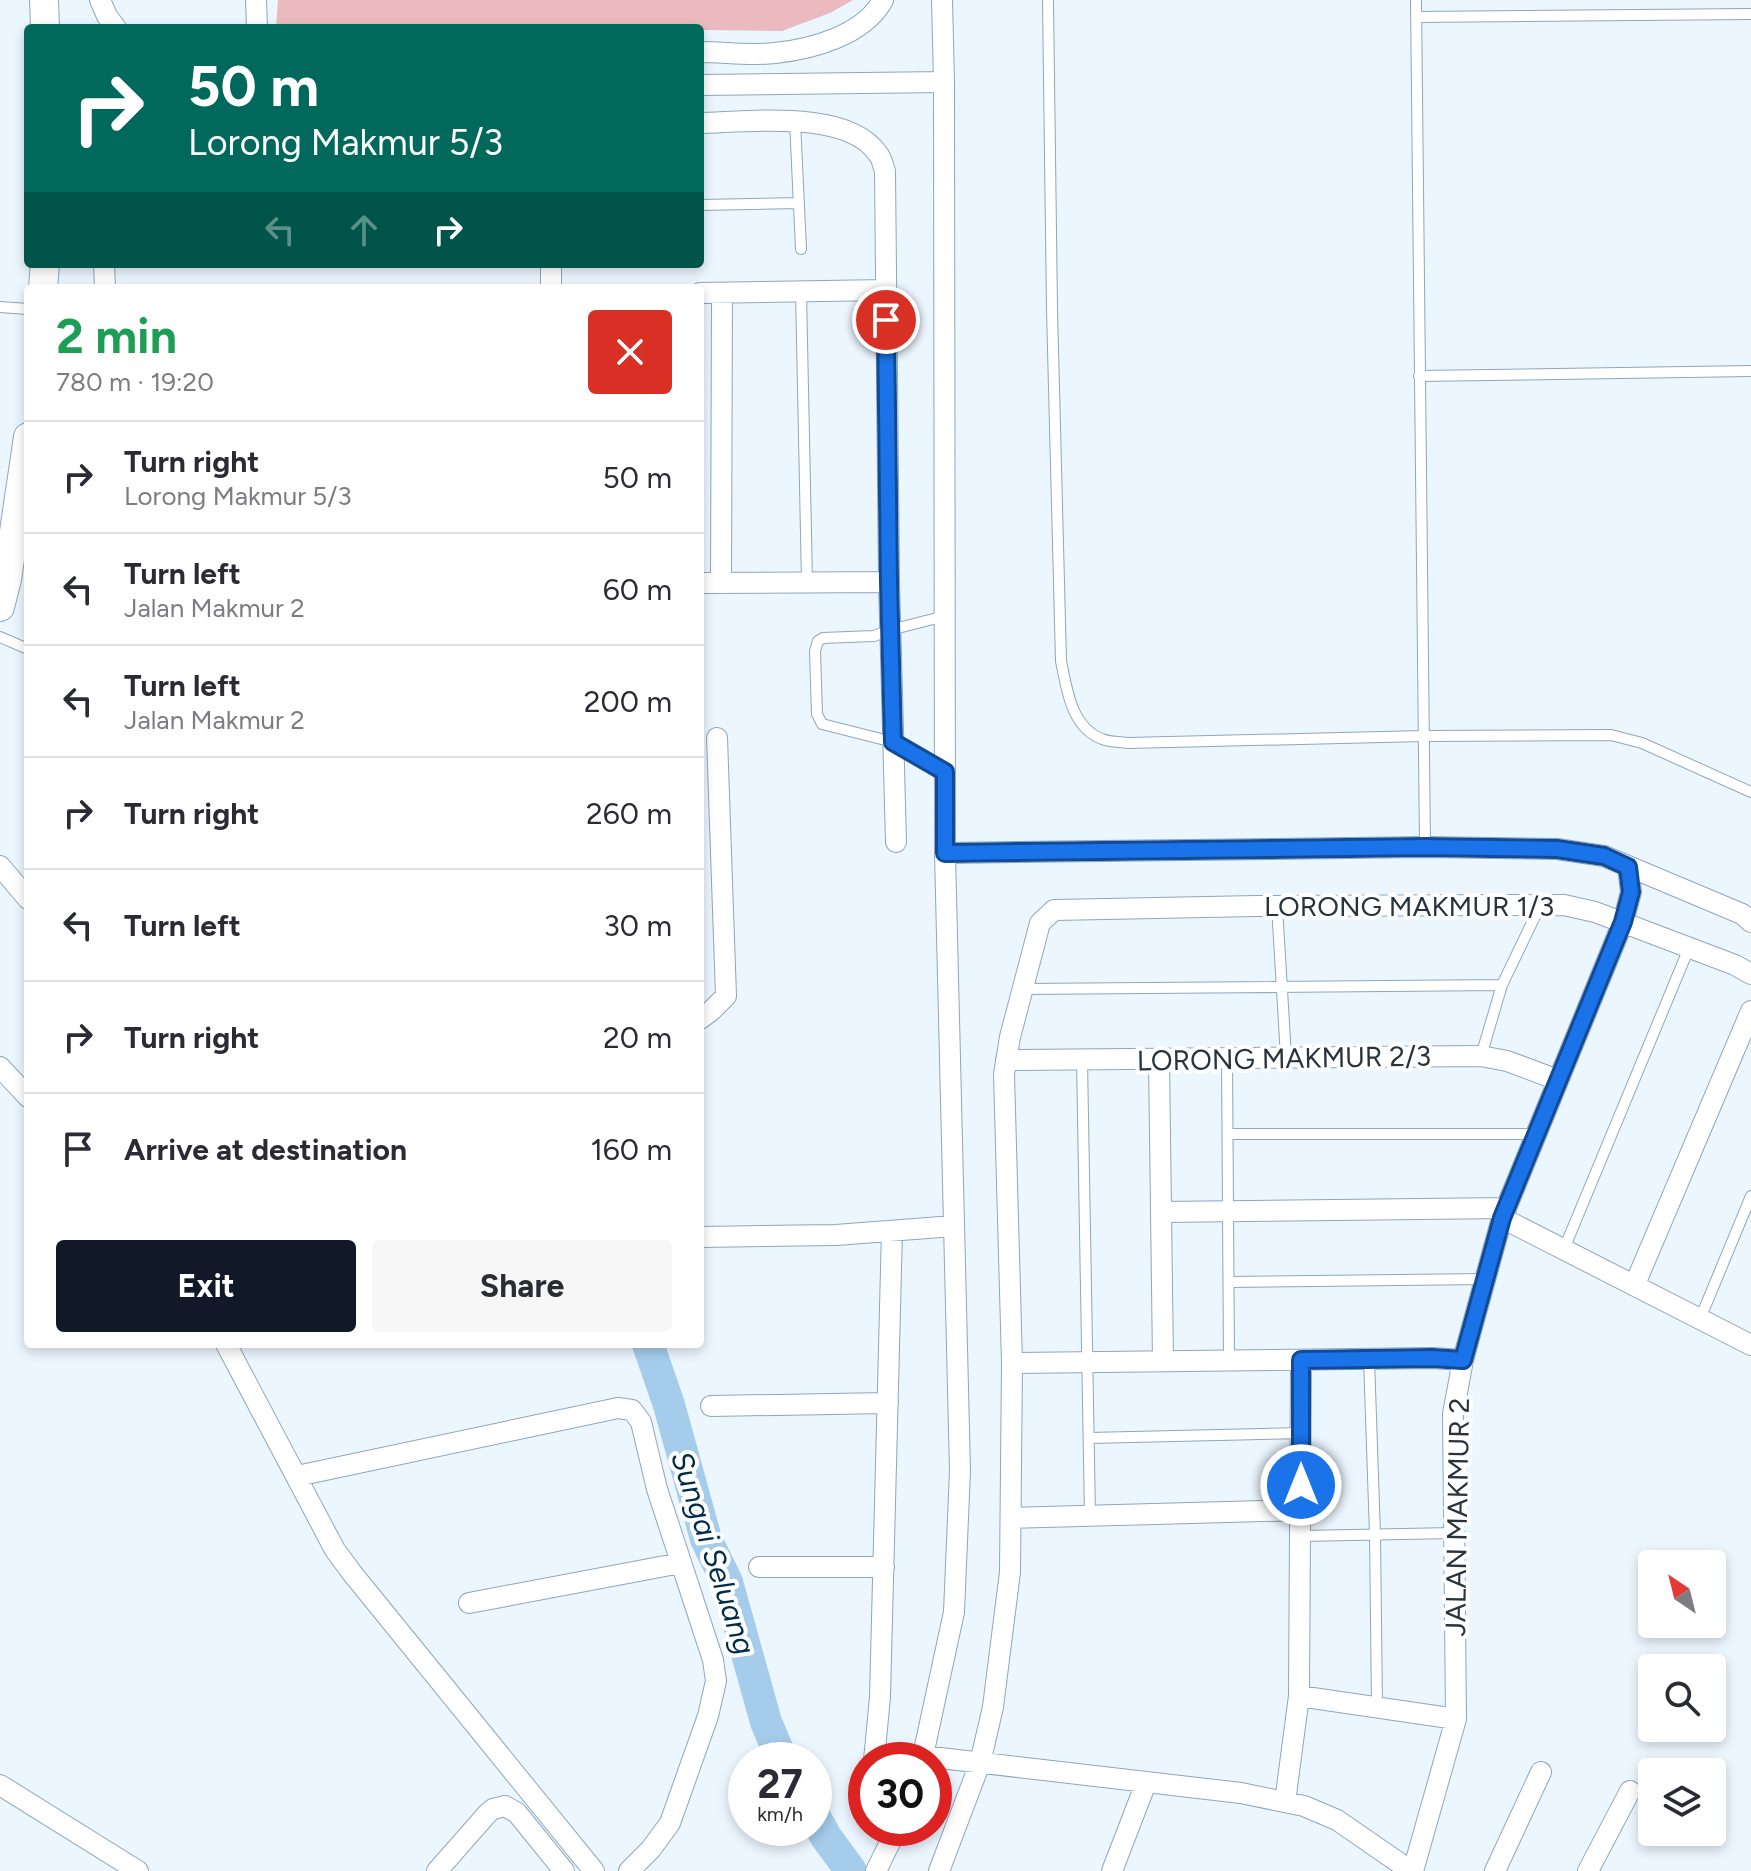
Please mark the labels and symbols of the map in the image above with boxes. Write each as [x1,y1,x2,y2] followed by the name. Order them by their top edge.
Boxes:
[852,286,920,354] pin
[1264,889,1554,923] street label: LORONG MAKMUR 1/3
[1137,1038,1431,1078] street label: LORONG MAKMUR 2/3
[1438,1397,1476,1637] street label: JALAN MAKMUR 2
[1259,1443,1343,1527] position arrow
[663,1446,764,1659] water label: Sungai Seluang
[1638,1550,1726,1638] north arrow
[848,1742,952,1846] speed limit sign: 30

